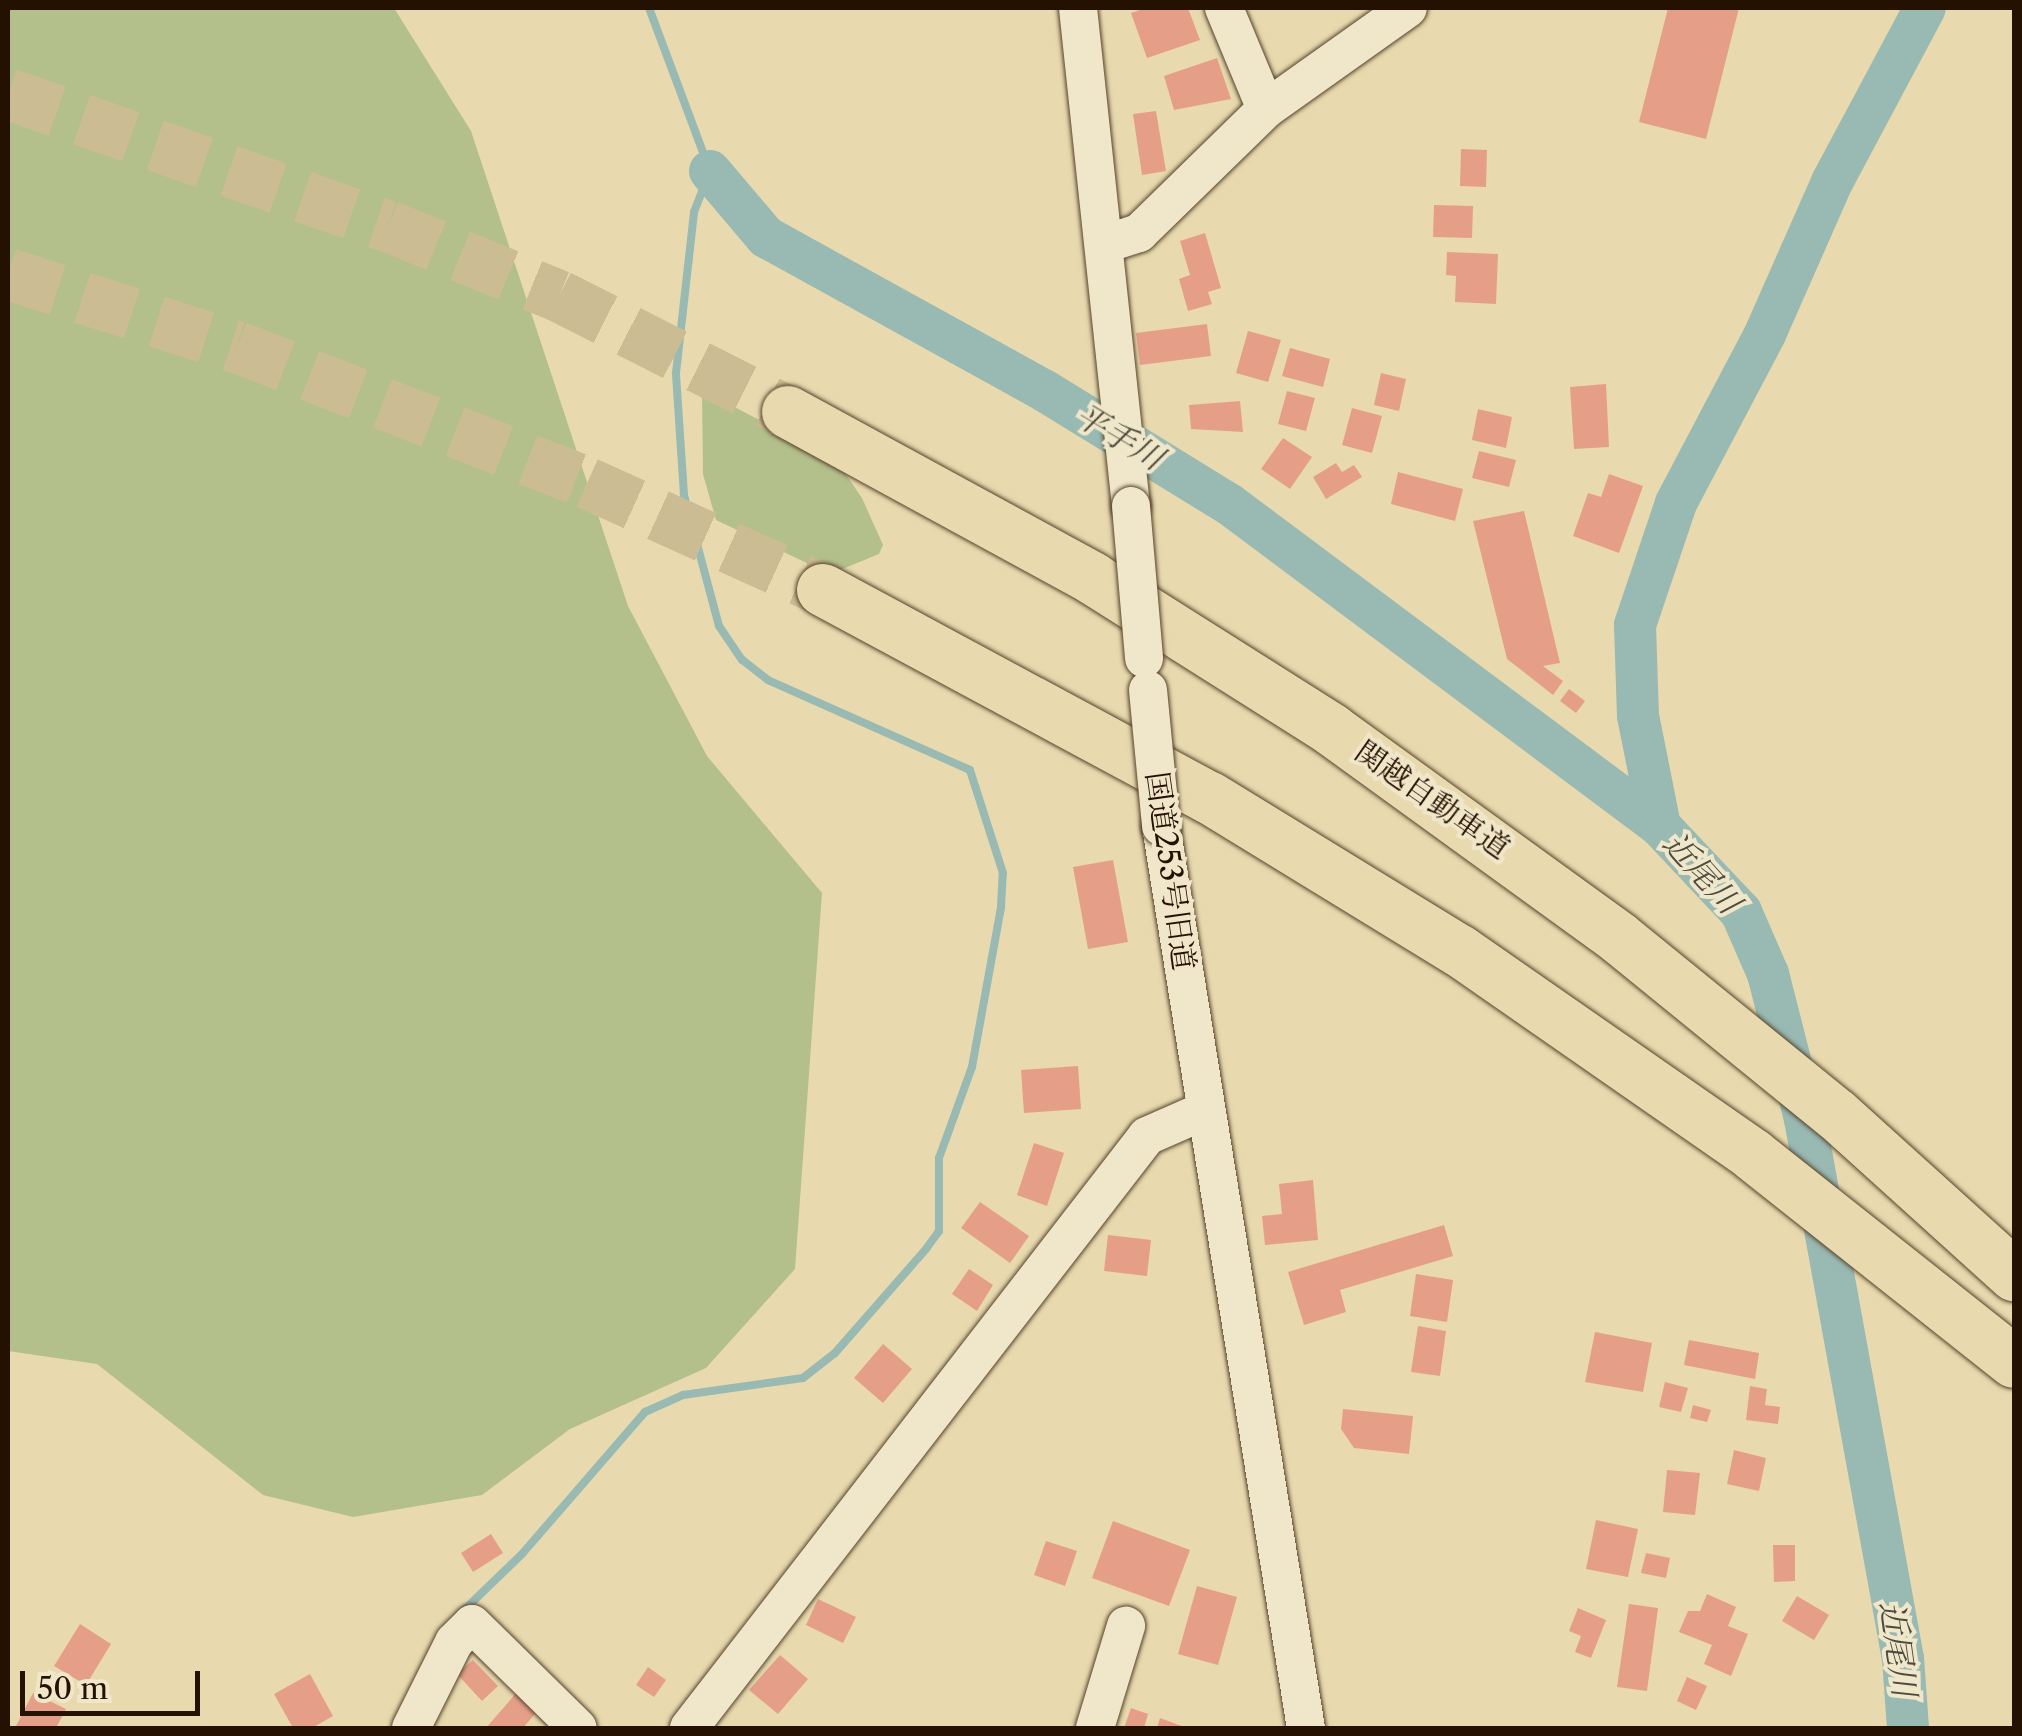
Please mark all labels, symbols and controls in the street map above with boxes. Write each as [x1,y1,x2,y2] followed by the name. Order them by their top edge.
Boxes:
[1068,396,1170,478] water label: 平手川
[1348,734,1516,866] street label: 関越自動車道
[1138,769,1202,973] street label: 国道253号旧道
[1656,824,1748,922] water label: 近尾川
[1872,1599,1924,1699] water label: 近尾川
[25,1651,205,1713] scale bar
[37,1670,108,1707] text: 50 m

